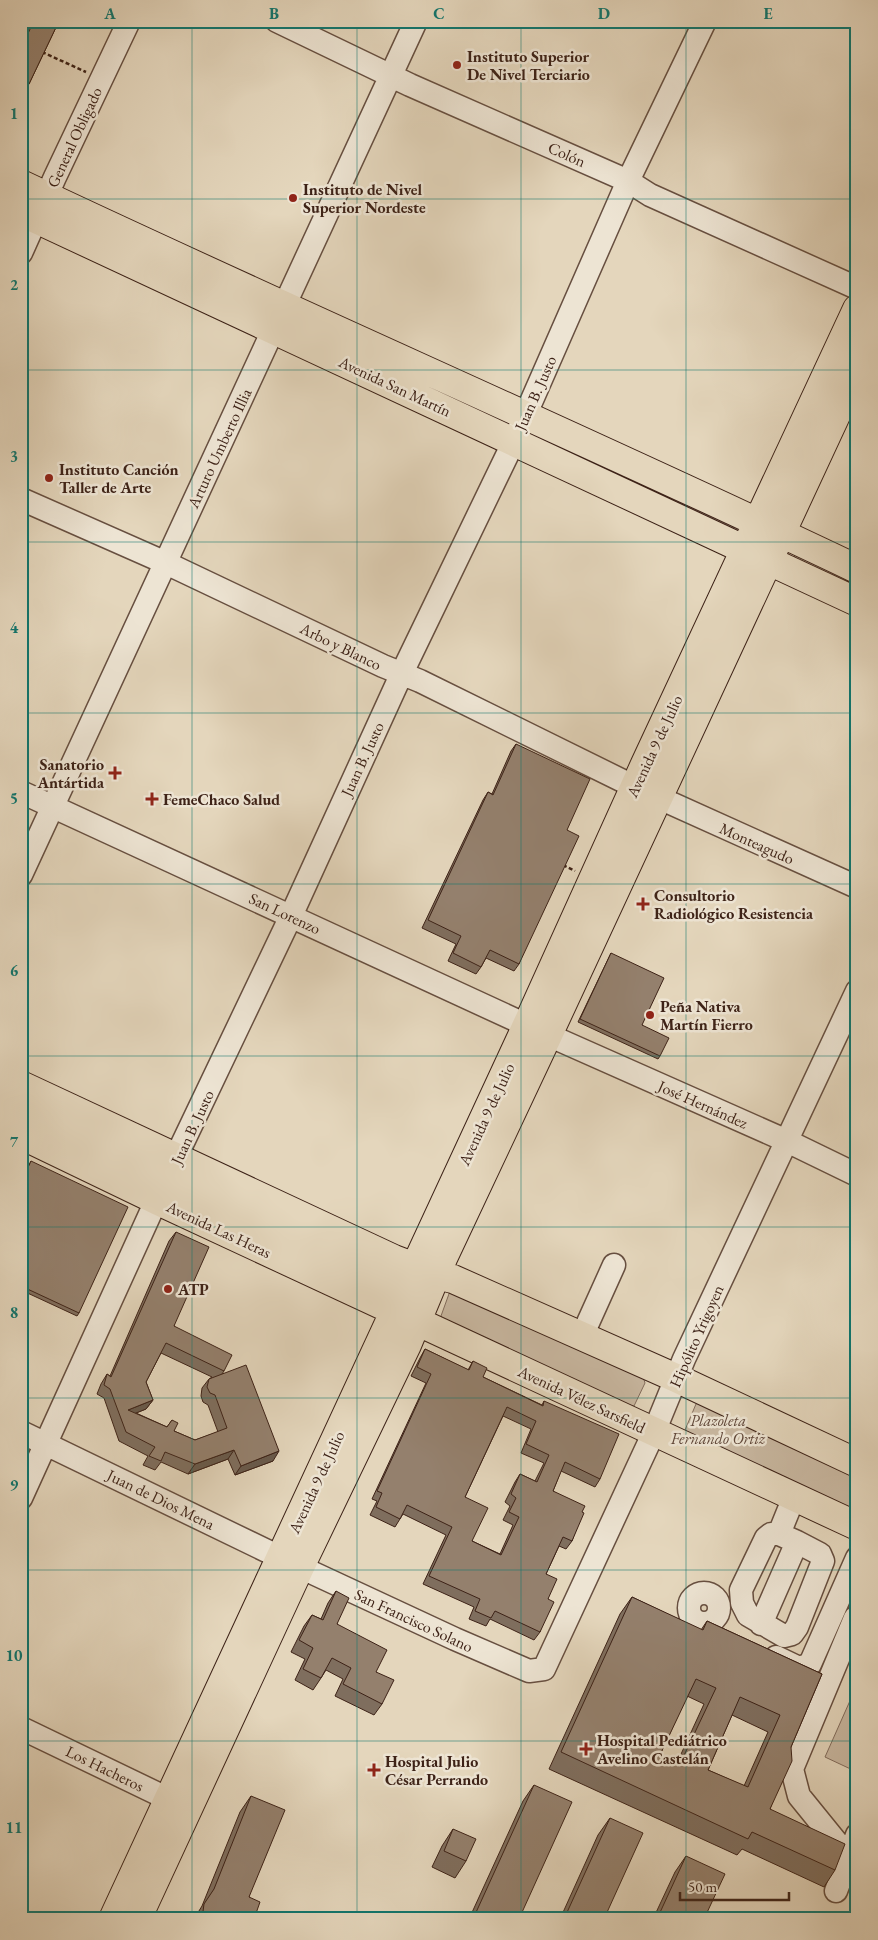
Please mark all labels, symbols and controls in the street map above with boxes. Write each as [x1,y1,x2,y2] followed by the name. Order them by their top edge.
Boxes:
[103,3,116,24] text: A
[269,3,279,24] text: B
[433,3,445,24] text: C
[598,3,610,24] text: D
[763,3,773,24] text: E
[467,46,590,85] place label: Instituto Superior De Nivel Terciario
[451,59,463,71] marker: Instituto Superior De Nivel Terciario
[42,83,107,191] street label: General Obligado
[10,103,18,124] text: 1
[545,137,589,172] street label: Colón
[303,179,426,218] place label: Instituto de Nivel Superior Nordeste
[287,192,299,204] marker: Instituto de Nivel Superior Nordeste
[10,274,19,295] text: 2
[334,351,455,422] street label: Avenida San Martín
[509,352,561,436] street label: Juan B. Justo
[182,384,257,512] street label: Arturo Umberto Illia
[10,446,18,467] text: 3
[59,459,179,498] place label: Instituto Canción Taller de Arte
[43,472,55,484] marker: Instituto Canción Taller de Arte
[10,617,19,638] text: 4
[296,617,385,675] street label: Arbo y Blanco
[621,691,687,802] street label: Avenida 9 de Julio
[335,718,389,802] street label: Juan B. Justo
[36,754,105,793] place label: Sanatorio Antártida
[108,766,122,780] marker: Sanatorio Antártida
[10,788,18,809] text: 5
[163,789,280,810] place label: FemeChaco Salud
[145,792,159,806] marker: FemeChaco Salud
[716,818,797,869] street label: Monteagudo
[654,885,814,924] place label: Consultorio Radiológico Resistencia
[246,888,324,939] street label: San Lorenzo
[636,897,650,911] marker: Consultorio Radiológico Resistencia
[10,960,19,981] text: 6
[660,996,753,1035] place label: Peña Nativa Martín Fierro
[644,1009,656,1021] marker: Peña Nativa Martín Fierro
[453,1059,519,1170] street label: Avenida 9 de Julio
[653,1074,751,1134] street label: José Hernández
[165,1086,219,1170] street label: Juan B. Justo
[10,1131,19,1152] text: 7
[162,1196,274,1263] street label: Avenida Las Heras
[177,1279,209,1300] place label: ATP
[664,1281,729,1391] street label: Hipólito Yrigoyen
[162,1283,174,1295] marker: ATP
[10,1302,18,1323] text: 8
[514,1360,650,1439] street label: Avenida Vélez Sarsfield
[670,1410,766,1449] park label: Plazoleta Fernando Ortiz
[283,1427,349,1538] street label: Avenida 9 de Julio
[102,1464,218,1535] street label: Juan de Dios Mena
[10,1474,19,1495] text: 9
[351,1584,477,1657] street label: San Francisco Solano
[6,1645,23,1666] text: 10
[596,1730,727,1769] place label: Hospital Pediátrico Avelino Castelán
[62,1741,147,1796] street label: Los Hacheros
[579,1742,593,1756] marker: Hospital Pediátrico Avelino Castelán
[385,1751,488,1790] place label: Hospital Julio César Perrando
[367,1763,381,1777] marker: Hospital Julio César Perrando
[6,1817,22,1838] text: 11
[680,1870,789,1902] scale bar
[688,1877,717,1896] text: 50 m

